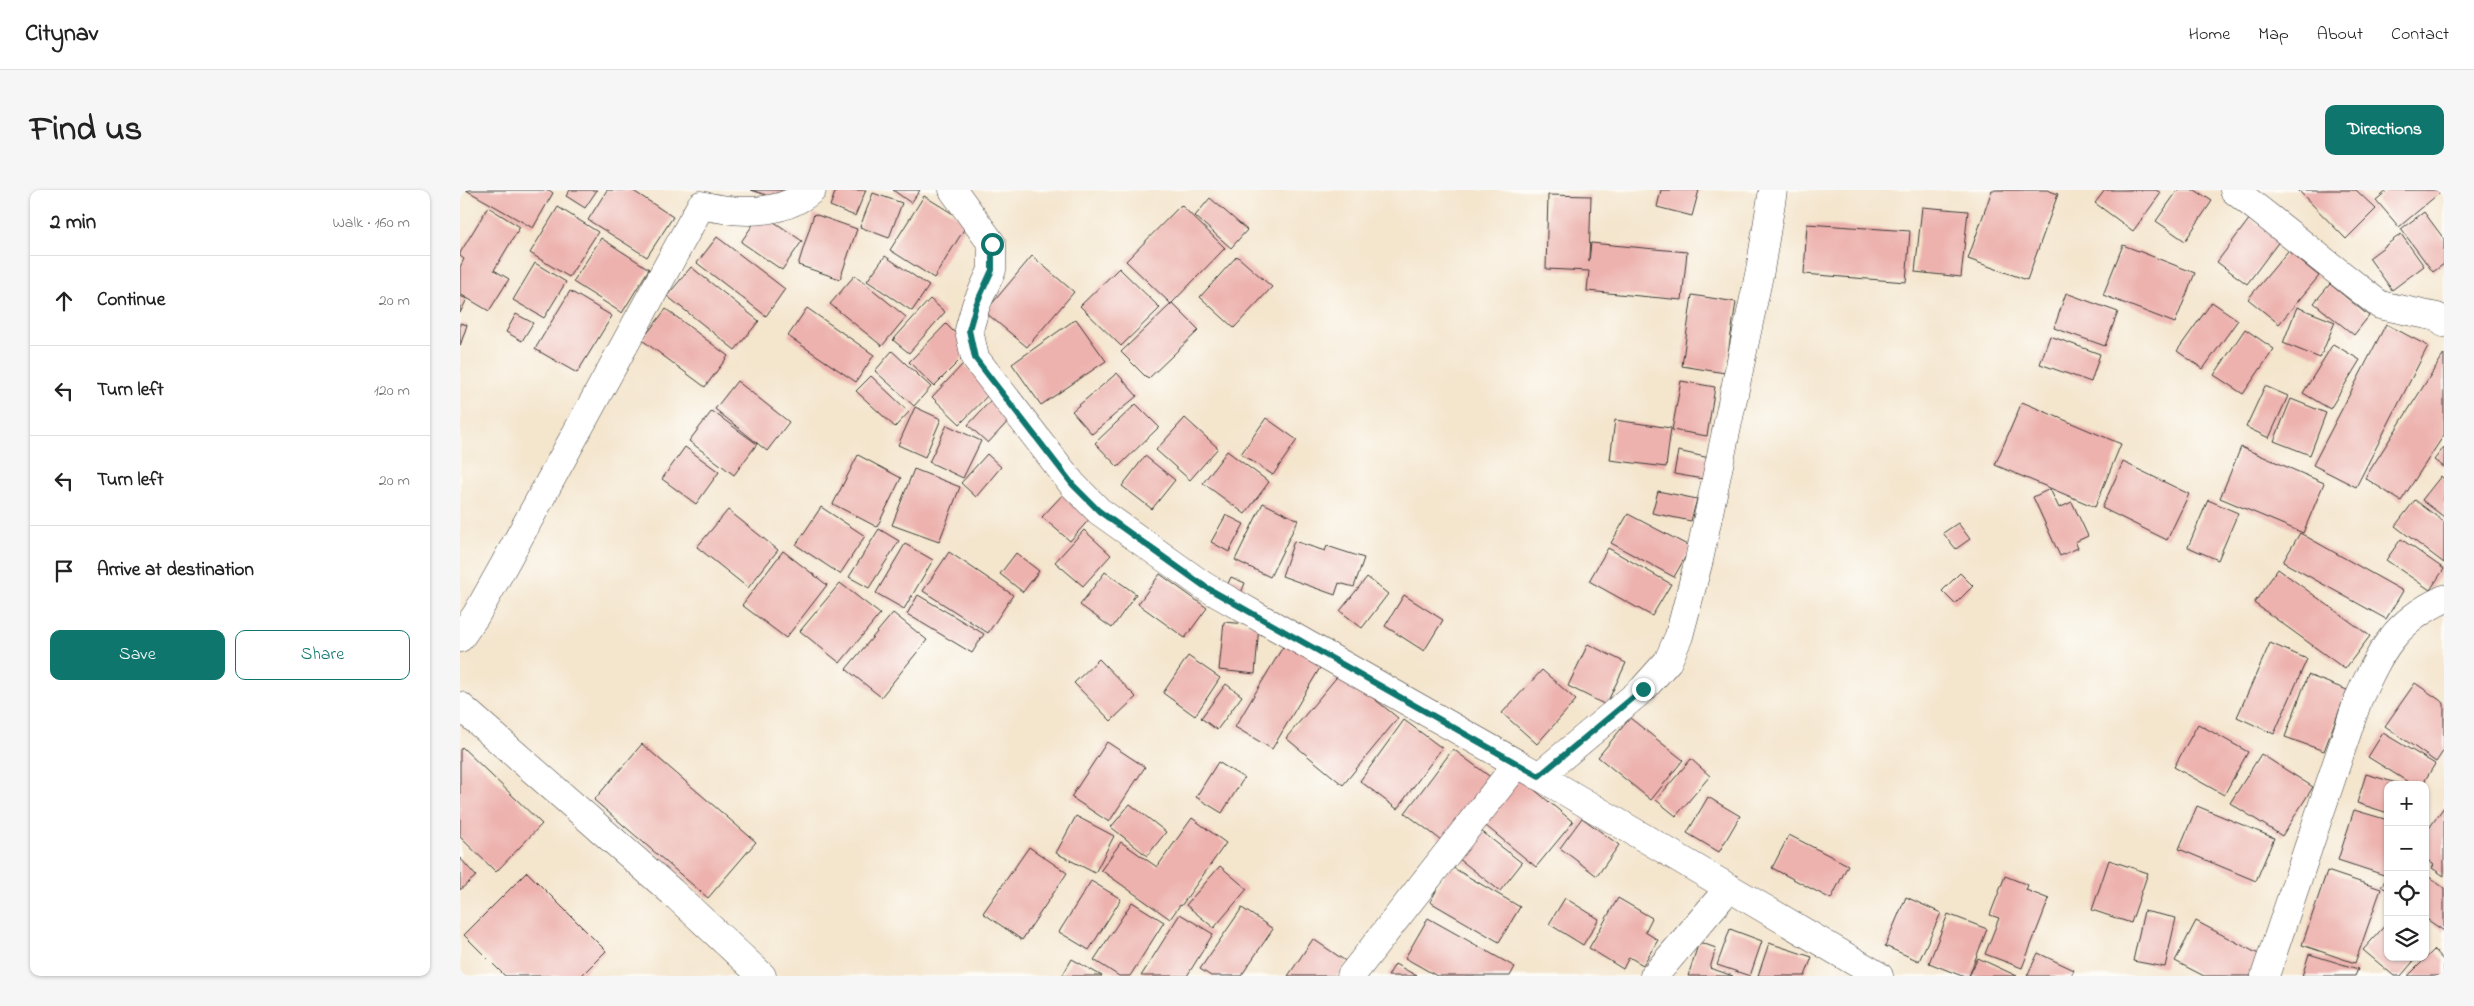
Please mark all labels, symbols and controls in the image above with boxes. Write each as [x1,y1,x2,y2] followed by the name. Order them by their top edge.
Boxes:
[25,17,98,52] text: Citynav
[2189,22,2230,48] text: Home
[2258,22,2289,48] text: Map
[2317,22,2363,48] text: About
[2391,22,2449,48] text: Contact
[30,105,142,156] text: Find us
[2325,105,2444,155] button: Directions
[50,208,96,238] text: 2 min
[332,211,410,235] text: Walk · 160 m
[981,233,1004,256] route start
[50,287,78,315] icon: ahead
[97,287,165,314] text: Continue
[379,289,410,313] text: 20 m
[50,377,78,405] icon: left
[97,377,164,404] text: Turn left
[374,379,410,403] text: 120 m
[50,467,78,495] icon: left
[97,467,164,494] text: Turn left
[379,469,410,493] text: 20 m
[50,557,78,585] icon: arrive
[97,557,254,584] text: Arrive at destination
[50,630,225,680] button: Save
[235,630,410,680] button: Share
[1632,678,1655,701] route end
[2384,781,2429,961] map controls
[2384,781,2429,826] button: +
[2384,826,2429,871] button: −
[2384,871,2429,916] button: locate
[2384,916,2429,961] button: layers

